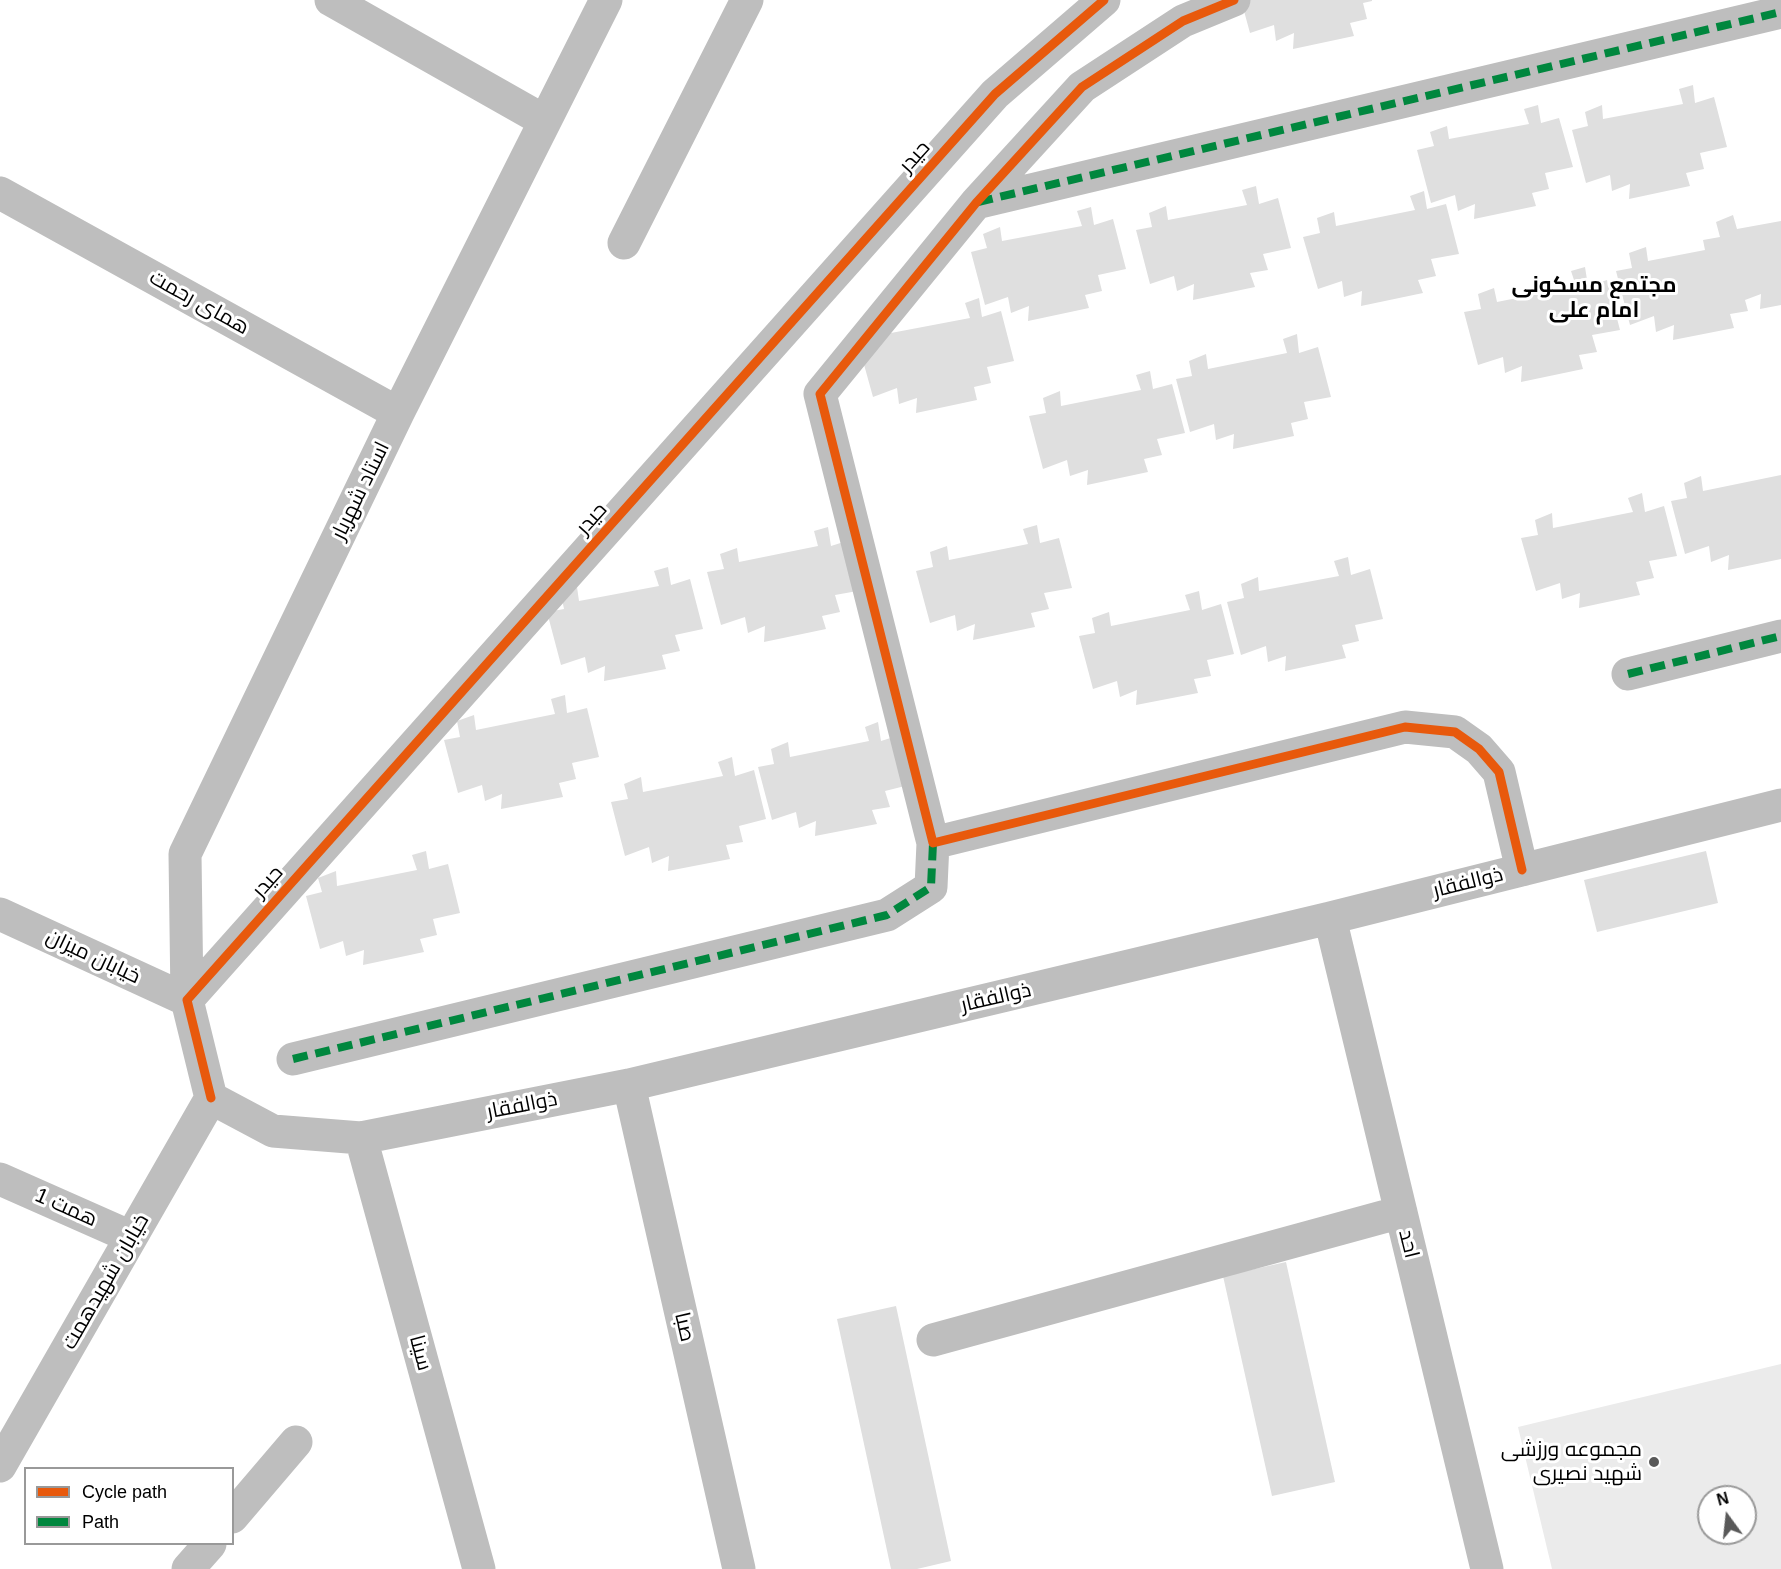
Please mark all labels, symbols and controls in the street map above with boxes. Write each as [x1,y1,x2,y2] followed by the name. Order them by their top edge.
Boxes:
[894,136,936,178] street label: حیدر
[145,265,253,341] street label: همای رحمت
[1511,273,1677,324] district label: مجتمع مسکونی امام علی
[326,438,396,544] street label: استاد شهریار
[571,498,613,540] street label: حیدر
[247,861,289,903] street label: حیدر
[1430,862,1506,904] street label: ذوالفقار
[42,924,144,990] street label: خیابان میزان
[958,978,1034,1018] street label: ذوالفقار
[484,1087,560,1125] street label: ذوالفقار
[31,1183,101,1233] street label: همت 1
[57,1210,155,1354] street label: خیابان شهیدهمت
[1392,1227,1424,1261] street label: احد
[668,1310,700,1344] street label: صبا
[403,1332,437,1374] street label: سینا
[1501,1437,1642,1487] place label: مجموعه ورزشی شهید نصیری
[1647,1455,1661,1469] marker: مجموعه ورزشی شهید نصیری
[24,1467,234,1545] legend
[82,1482,167,1502] text: Cycle path
[1697,1485,1757,1545] north arrow
[1715,1489,1731,1509] text: N
[82,1512,119,1532] text: Path

